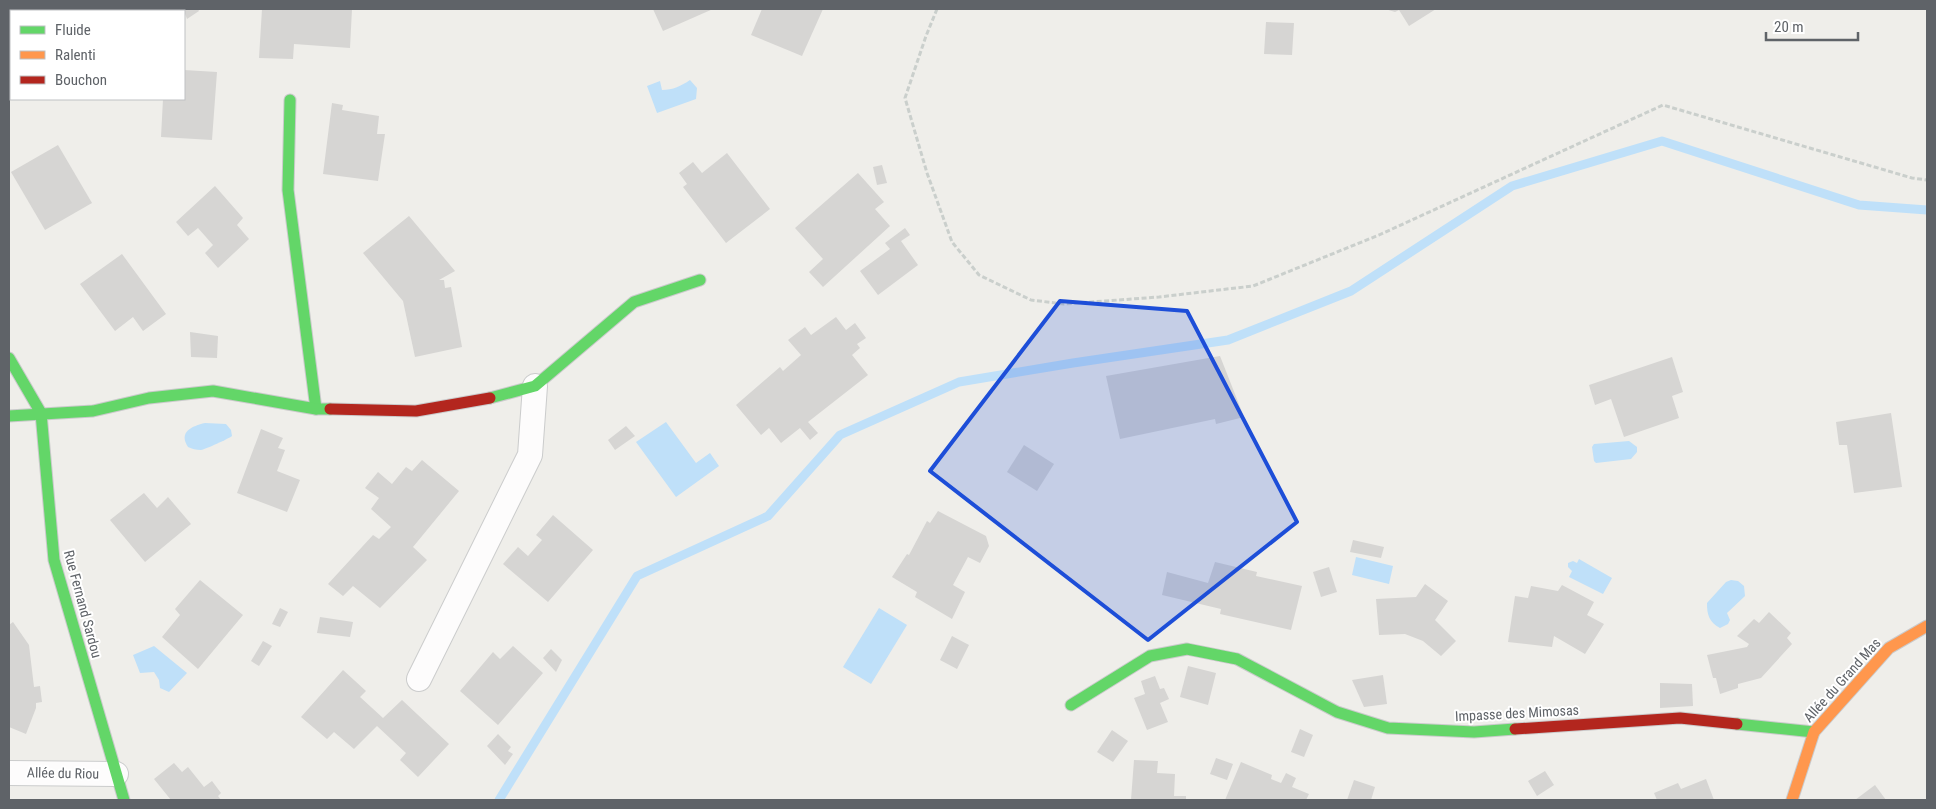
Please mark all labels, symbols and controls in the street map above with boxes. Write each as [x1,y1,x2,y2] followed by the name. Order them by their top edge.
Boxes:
[10,10,185,100] legend
[1766,10,1858,42] scale bar
[1774,18,1804,36] text: 20 m
[55,21,91,39] text: Fluide
[55,46,96,64] text: Ralenti
[55,71,107,89] text: Bouchon
[61,548,105,660] street label: Rue Fernand Sardou
[1800,635,1884,725] street label: Allée du Grand Mas
[1455,702,1579,724] street label: Impasse des Mimosas
[27,764,99,782] street label: Allée du Riou

